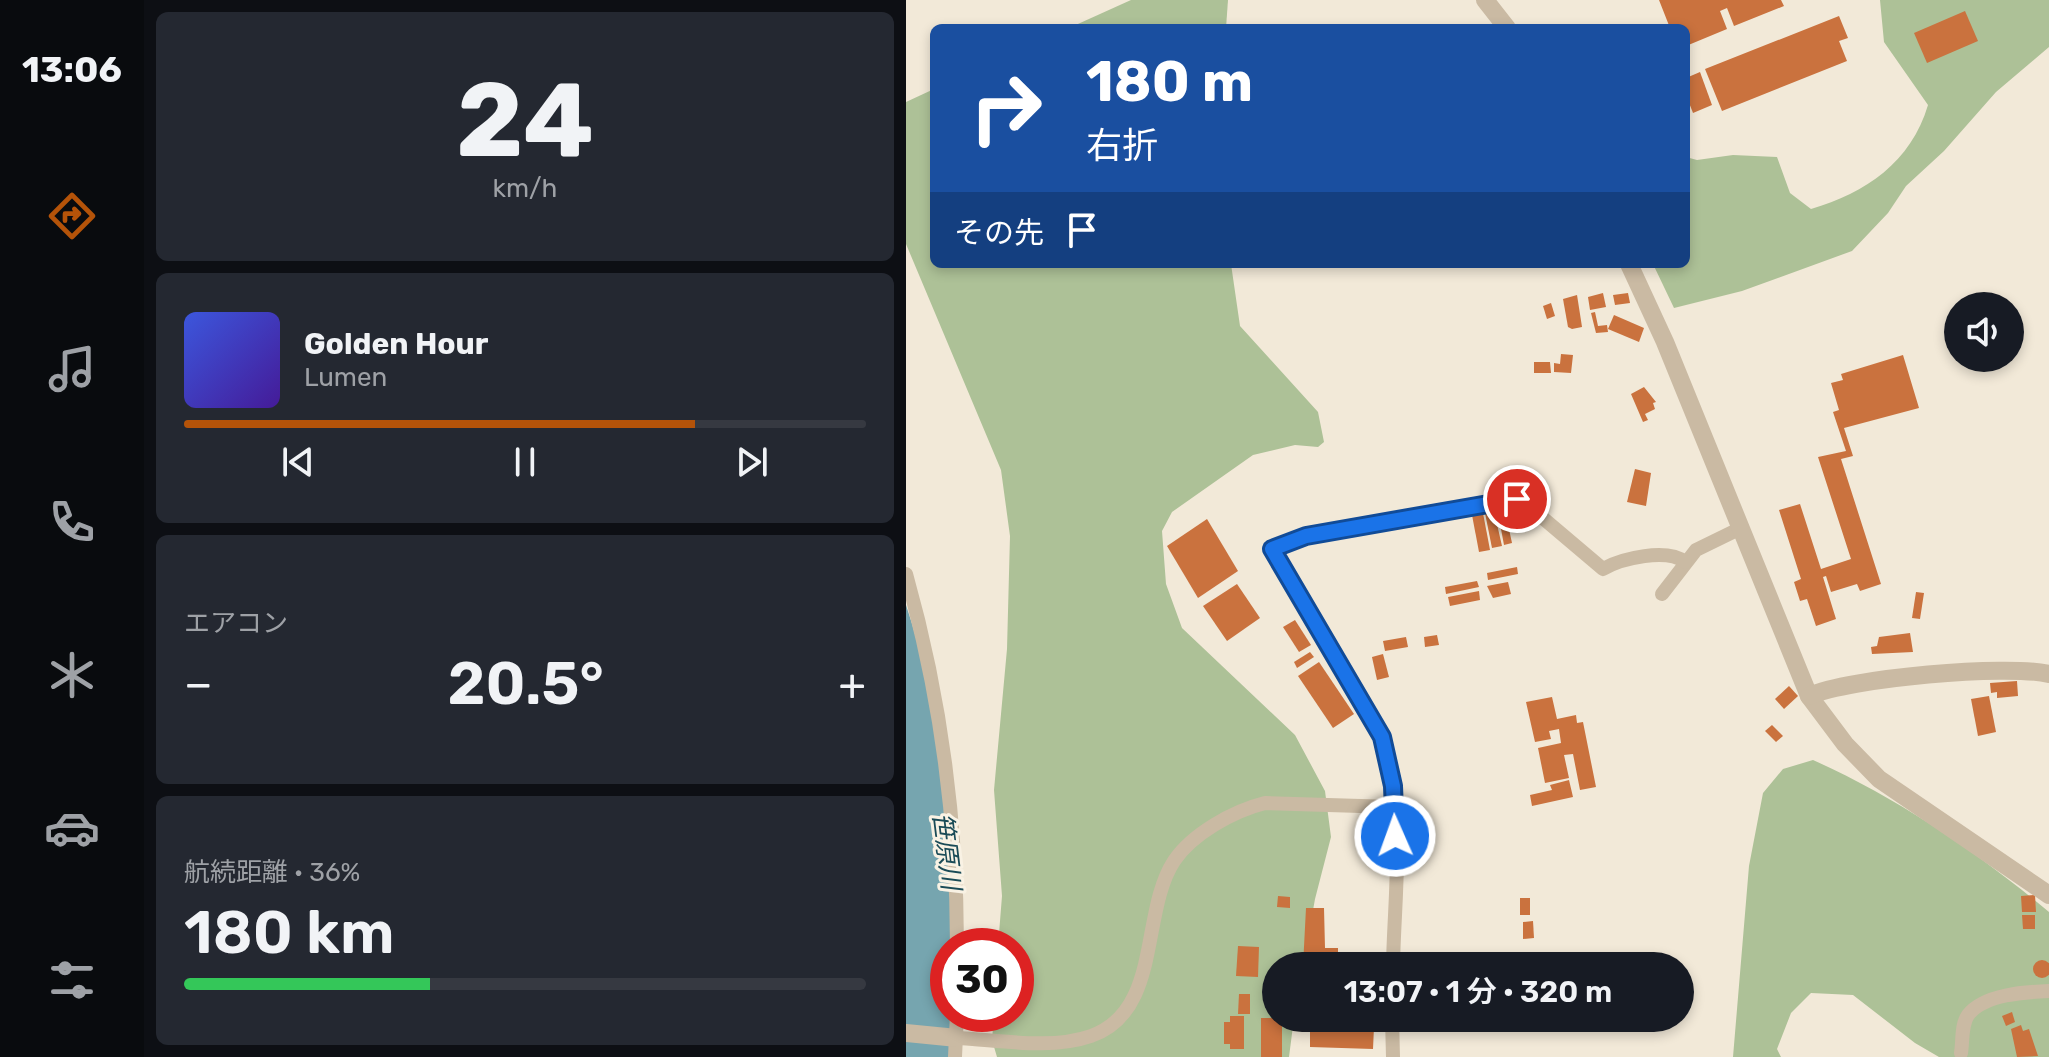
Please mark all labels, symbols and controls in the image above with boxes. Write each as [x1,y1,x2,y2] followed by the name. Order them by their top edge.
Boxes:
[22,48,122,91] text: 13:06
[1086,49,1253,115] text: 180 m
[954,56,1058,160] icon: right
[456,59,594,182] text: 24
[1086,124,1158,167] text: 右折
[493,173,557,204] text: km/h
[44,188,100,244] icon: directions
[1060,208,1104,252] icon: arrive
[954,215,1044,251] text: その先
[1944,292,2024,372] map controls
[1944,292,2024,372] button: sound
[304,326,488,362] text: Golden Hour
[44,341,100,397] icon: music
[304,362,387,393] text: Lumen
[276,440,320,484] icon: previous
[503,440,547,484] icon: pause
[730,440,774,484] icon: next
[1483,465,1551,533] pin
[1495,477,1539,521] icon: arrive
[44,494,100,550] icon: phone
[184,608,288,639] text: エアコン
[44,647,100,703] icon: climate
[447,648,604,719] text: 20.5°
[184,658,213,710] text: −
[839,658,866,710] text: +
[1353,794,1437,878] position arrow
[44,800,100,856] icon: car
[926,810,967,895] water label: 笹原川
[184,857,360,888] text: 航続距離 · 36%
[184,897,395,968] text: 180 km
[930,928,1034,1032] speed limit sign: 30
[44,952,100,1008] icon: filters
[1344,974,1612,1010] text: 13:07 · 1 分 · 320 m

